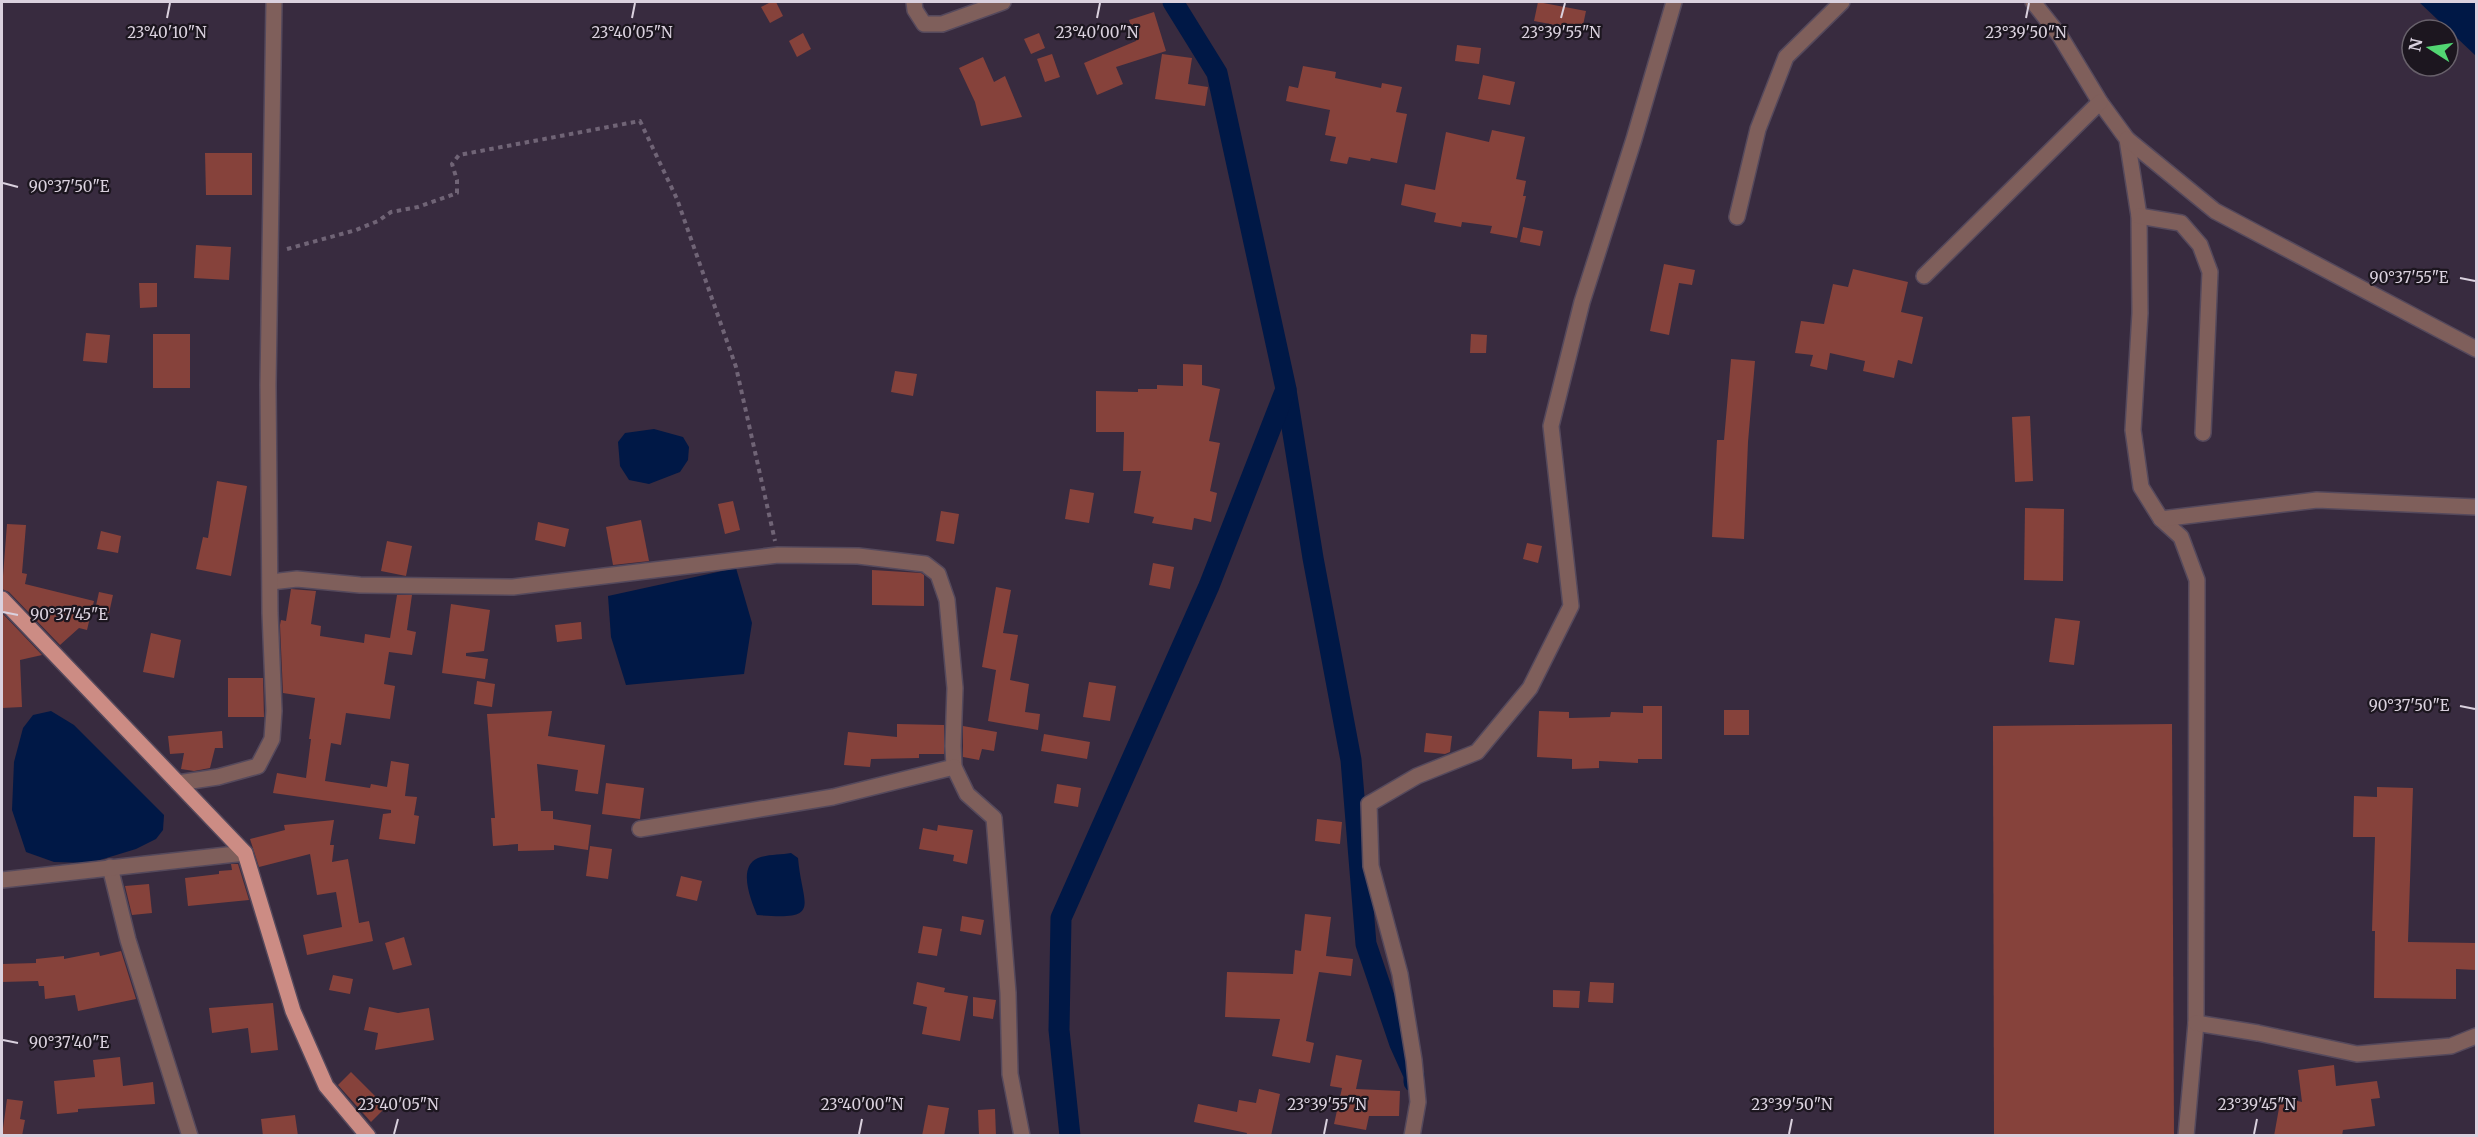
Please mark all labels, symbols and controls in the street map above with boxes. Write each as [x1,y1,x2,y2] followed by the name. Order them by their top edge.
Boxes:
[2400,18,2460,78] north arrow
[127,23,207,42] text: 23°40'10"N
[591,23,673,42] text: 23°40'05"N
[1056,23,1139,42] text: 23°40'00"N
[1521,23,1601,42] text: 23°39'55"N
[1985,23,2067,42] text: 23°39'50"N
[2404,36,2426,53] text: N
[29,177,110,196] text: 90°37'50"E
[2370,268,2449,287] text: 90°37'55"E
[30,605,108,624] text: 90°37'45"E
[2369,696,2450,715] text: 90°37'50"E
[29,1033,109,1052] text: 90°37'40"E
[357,1095,439,1114] text: 23°40'05"N
[821,1095,904,1114] text: 23°40'00"N
[1287,1095,1367,1114] text: 23°39'55"N
[1751,1095,1833,1114] text: 23°39'50"N
[2218,1095,2297,1114] text: 23°39'45"N

